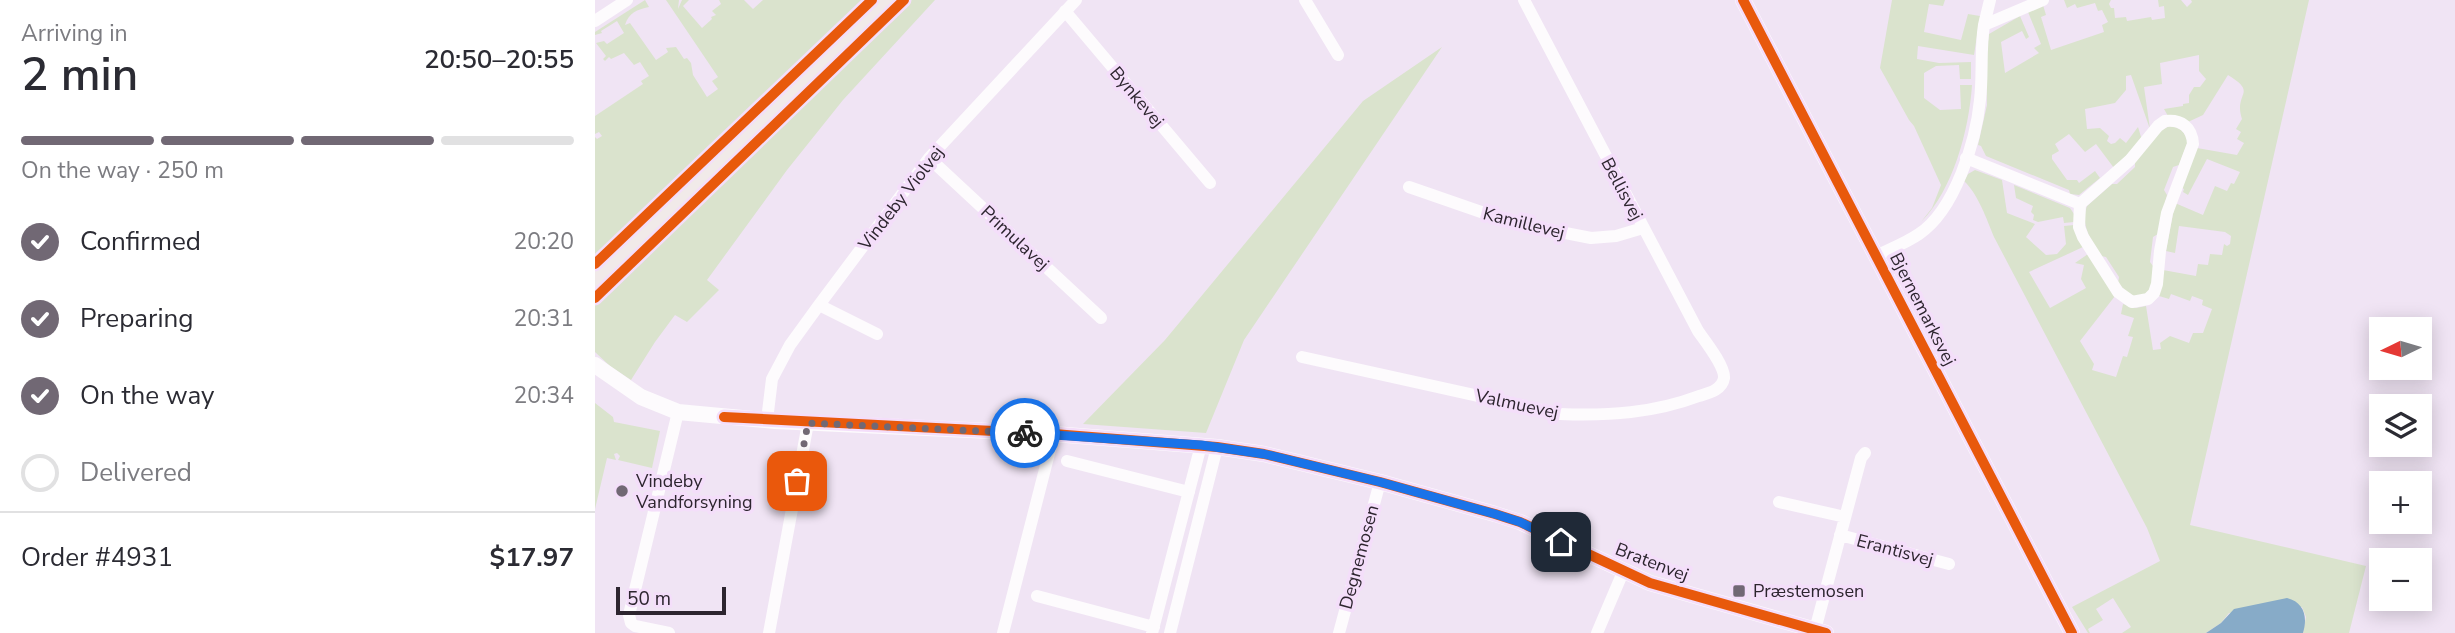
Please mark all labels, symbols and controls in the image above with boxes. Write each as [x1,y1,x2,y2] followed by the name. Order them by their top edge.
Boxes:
[21,18,128,49] text: Arriving in
[424,42,574,77] text: 20:50–20:55
[21,43,138,106] text: 2 min
[1104,61,1170,133] street label: Bynkevej
[852,141,949,256] street label: Vindeby Violvej
[1595,153,1649,225] street label: Bellisvej
[21,155,224,186] text: On the way · 250 m
[976,200,1054,276] street label: Primulavej
[1481,201,1567,245] street label: Kamillevej
[21,223,59,261] icon: check
[80,224,201,259] text: Confirmed
[514,226,574,257] text: 20:20
[1884,248,1962,370] street label: Bjernemarksvej
[21,300,59,338] icon: check
[80,301,193,336] text: Preparing
[514,303,574,334] text: 20:31
[2369,317,2433,380] north arrow
[2369,317,2432,611] map controls
[21,377,59,415] icon: check
[80,378,214,413] text: On the way
[514,380,574,411] text: 20:34
[1472,383,1561,424] street label: Valmuevej
[2369,394,2432,457] button: layers
[990,398,1060,468] courier
[1006,414,1044,452] icon: bike
[767,451,827,511] pin
[80,455,192,490] text: Delivered
[778,462,816,500] icon: bag
[635,469,753,514] place label: Vindeby Vandforsyning
[2369,471,2432,534] button: +
[614,483,630,499] marker: Vindeby Vandforsyning
[1334,502,1384,612] street label: Degnemosen
[1531,512,1591,572] pin
[1542,523,1580,561] icon: home
[1854,528,1936,572] street label: Erantisvej
[1612,537,1692,587] street label: Bratenvej
[21,540,173,575] text: Order #4931
[490,540,574,575] text: $17.97
[2369,548,2432,611] button: −
[1753,579,1864,603] place label: Præstemosen
[1731,583,1747,599] marker: Præstemosen
[616,584,726,616] scale bar
[627,586,671,612] text: 50 m

